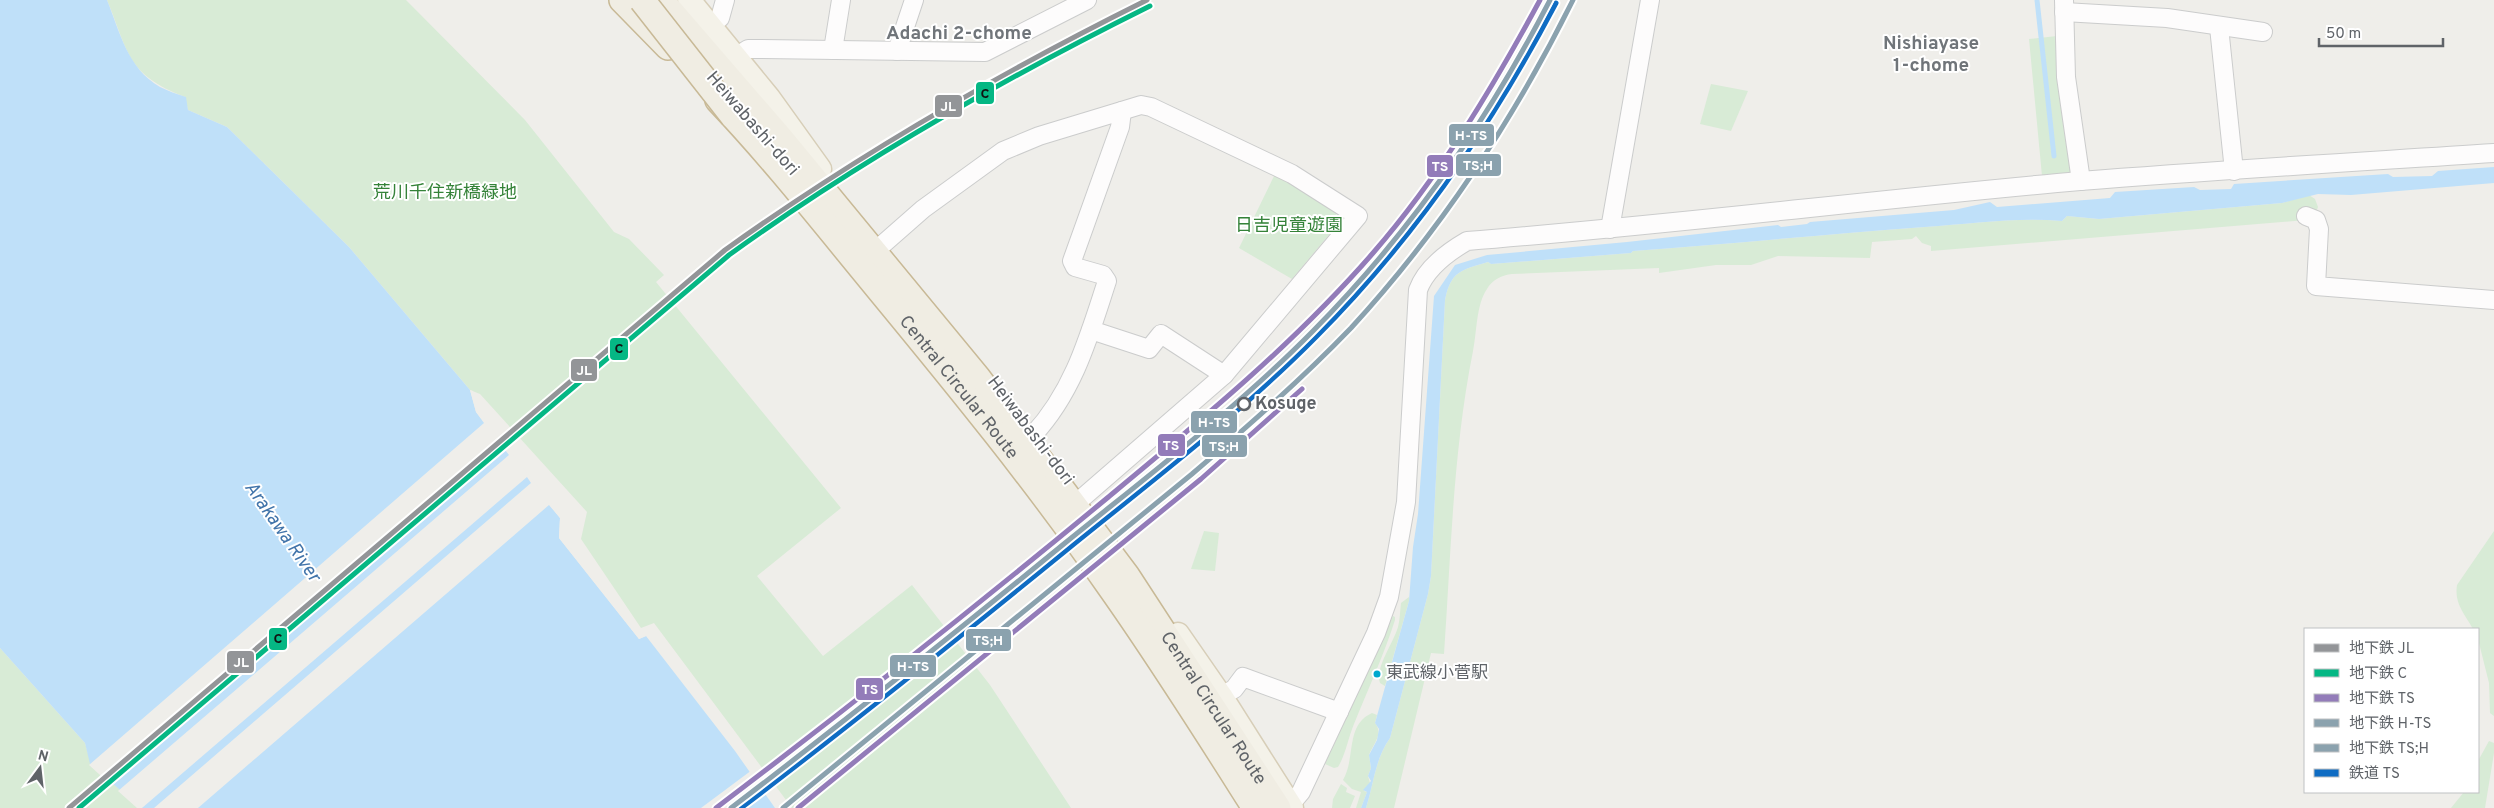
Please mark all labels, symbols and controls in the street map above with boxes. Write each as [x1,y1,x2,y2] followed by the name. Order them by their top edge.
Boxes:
[2319,15,2443,47] scale bar
[886,22,1032,46] district label: Adachi 2-chome
[2326,25,2361,44] text: 50 m
[1883,32,1979,78] district label: Nishiayase 1-chome
[700,67,804,181] street label: Heiwabashi-dori
[975,81,995,105] line badge: C
[981,86,990,103] text: C
[934,94,963,118] line badge: JL
[940,99,956,116] text: JL
[1448,123,1495,147] line badge: H-TS
[1455,128,1487,145] text: H-TS
[1455,153,1502,177] line badge: TS;H
[1426,154,1454,178] line badge: TS
[1463,158,1493,175] text: TS;H
[1432,159,1448,176] text: TS
[373,182,517,205] park label: 荒川千住新橋緑地
[1235,215,1343,238] park label: 日吉児童遊園
[894,311,1023,464] street label: Central Circular Route
[609,337,629,361] line badge: C
[615,341,624,358] text: C
[570,358,598,382] line badge: JL
[576,363,592,380] text: JL
[981,372,1079,490] street label: Heiwabashi-dori
[1255,393,1316,416] place label: Kosuge
[1237,397,1251,411] marker: Kosuge
[1190,410,1238,434] line badge: H-TS
[1198,415,1230,432] text: H-TS
[1157,433,1186,457] line badge: TS
[1201,434,1248,458] line badge: TS;H
[1163,438,1179,455] text: TS
[1209,439,1239,456] text: TS;H
[238,477,327,589] water label: Arakawa River
[268,627,288,651] line badge: C
[1155,627,1271,789] street label: Central Circular Route
[965,628,1012,652] line badge: TS;H
[2304,628,2479,793] legend
[274,631,283,648] text: C
[973,633,1003,650] text: TS;H
[2349,640,2414,659] text: 地下鉄 JL
[226,650,255,674] line badge: JL
[889,654,937,678] line badge: H-TS
[233,655,249,672] text: JL
[897,659,929,676] text: H-TS
[1386,663,1488,685] place label: 東武線小菅駅
[2349,665,2407,684] text: 地下鉄 C
[1372,669,1382,679] marker: 東武線小菅駅
[855,677,884,701] line badge: TS
[862,682,878,699] text: TS
[2349,690,2415,709] text: 地下鉄 TS
[2349,715,2432,734] text: 地下鉄 H-TS
[2349,740,2429,759] text: 地下鉄 TS;H
[15,743,65,793] north arrow
[36,747,50,766] text: N
[2349,765,2400,784] text: 鉄道 TS

